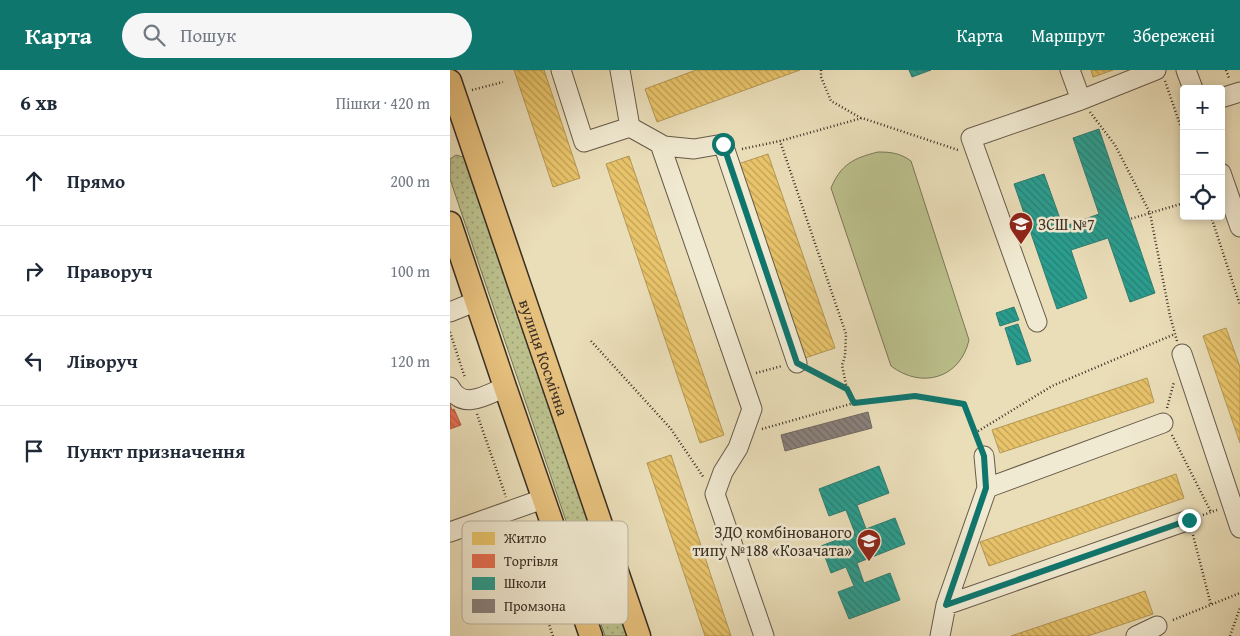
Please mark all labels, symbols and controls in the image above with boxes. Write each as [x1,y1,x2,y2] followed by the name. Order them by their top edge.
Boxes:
[122,13,472,58] search box
[25,18,92,53] text: Карта
[140,21,168,49] icon: search
[180,21,236,49] text: Пошук
[957,22,1003,49] text: Карта
[1031,22,1105,49] text: Маршрут
[1133,22,1215,49] text: Збережені
[1180,85,1225,220] map controls
[1180,85,1225,130] button: +
[20,87,58,118] text: 6 хв
[336,91,430,115] text: Пішки · 420 m
[1180,130,1225,175] button: −
[712,133,735,156] route start
[20,167,48,195] icon: ahead
[67,167,125,195] text: Прямо
[390,169,430,193] text: 200 m
[1180,175,1225,220] button: locate
[1008,211,1034,245] school or university icon: ЗСШ №7
[1038,212,1095,236] place label: ЗСШ №7
[20,257,48,285] icon: right
[67,257,152,285] text: Праворуч
[390,259,430,283] text: 100 m
[513,296,575,419] street label: вулиця Космічна
[20,347,48,375] icon: left
[67,347,138,375] text: Ліворуч
[390,349,430,373] text: 120 m
[20,437,48,465] icon: arrive
[67,437,245,465] text: Пункт призначення
[1178,509,1201,532] route end
[692,520,852,562] place label: ЗДО комбінованого типу №188 «Козачата»
[462,521,628,624] legend
[503,528,546,548] text: Житло
[856,528,882,562] school or university icon: ЗДО комбінованого типу №188 «Козачата»
[504,551,558,571] text: Торгівля
[504,573,546,593] text: Школи
[504,596,566,616] text: Промзона

